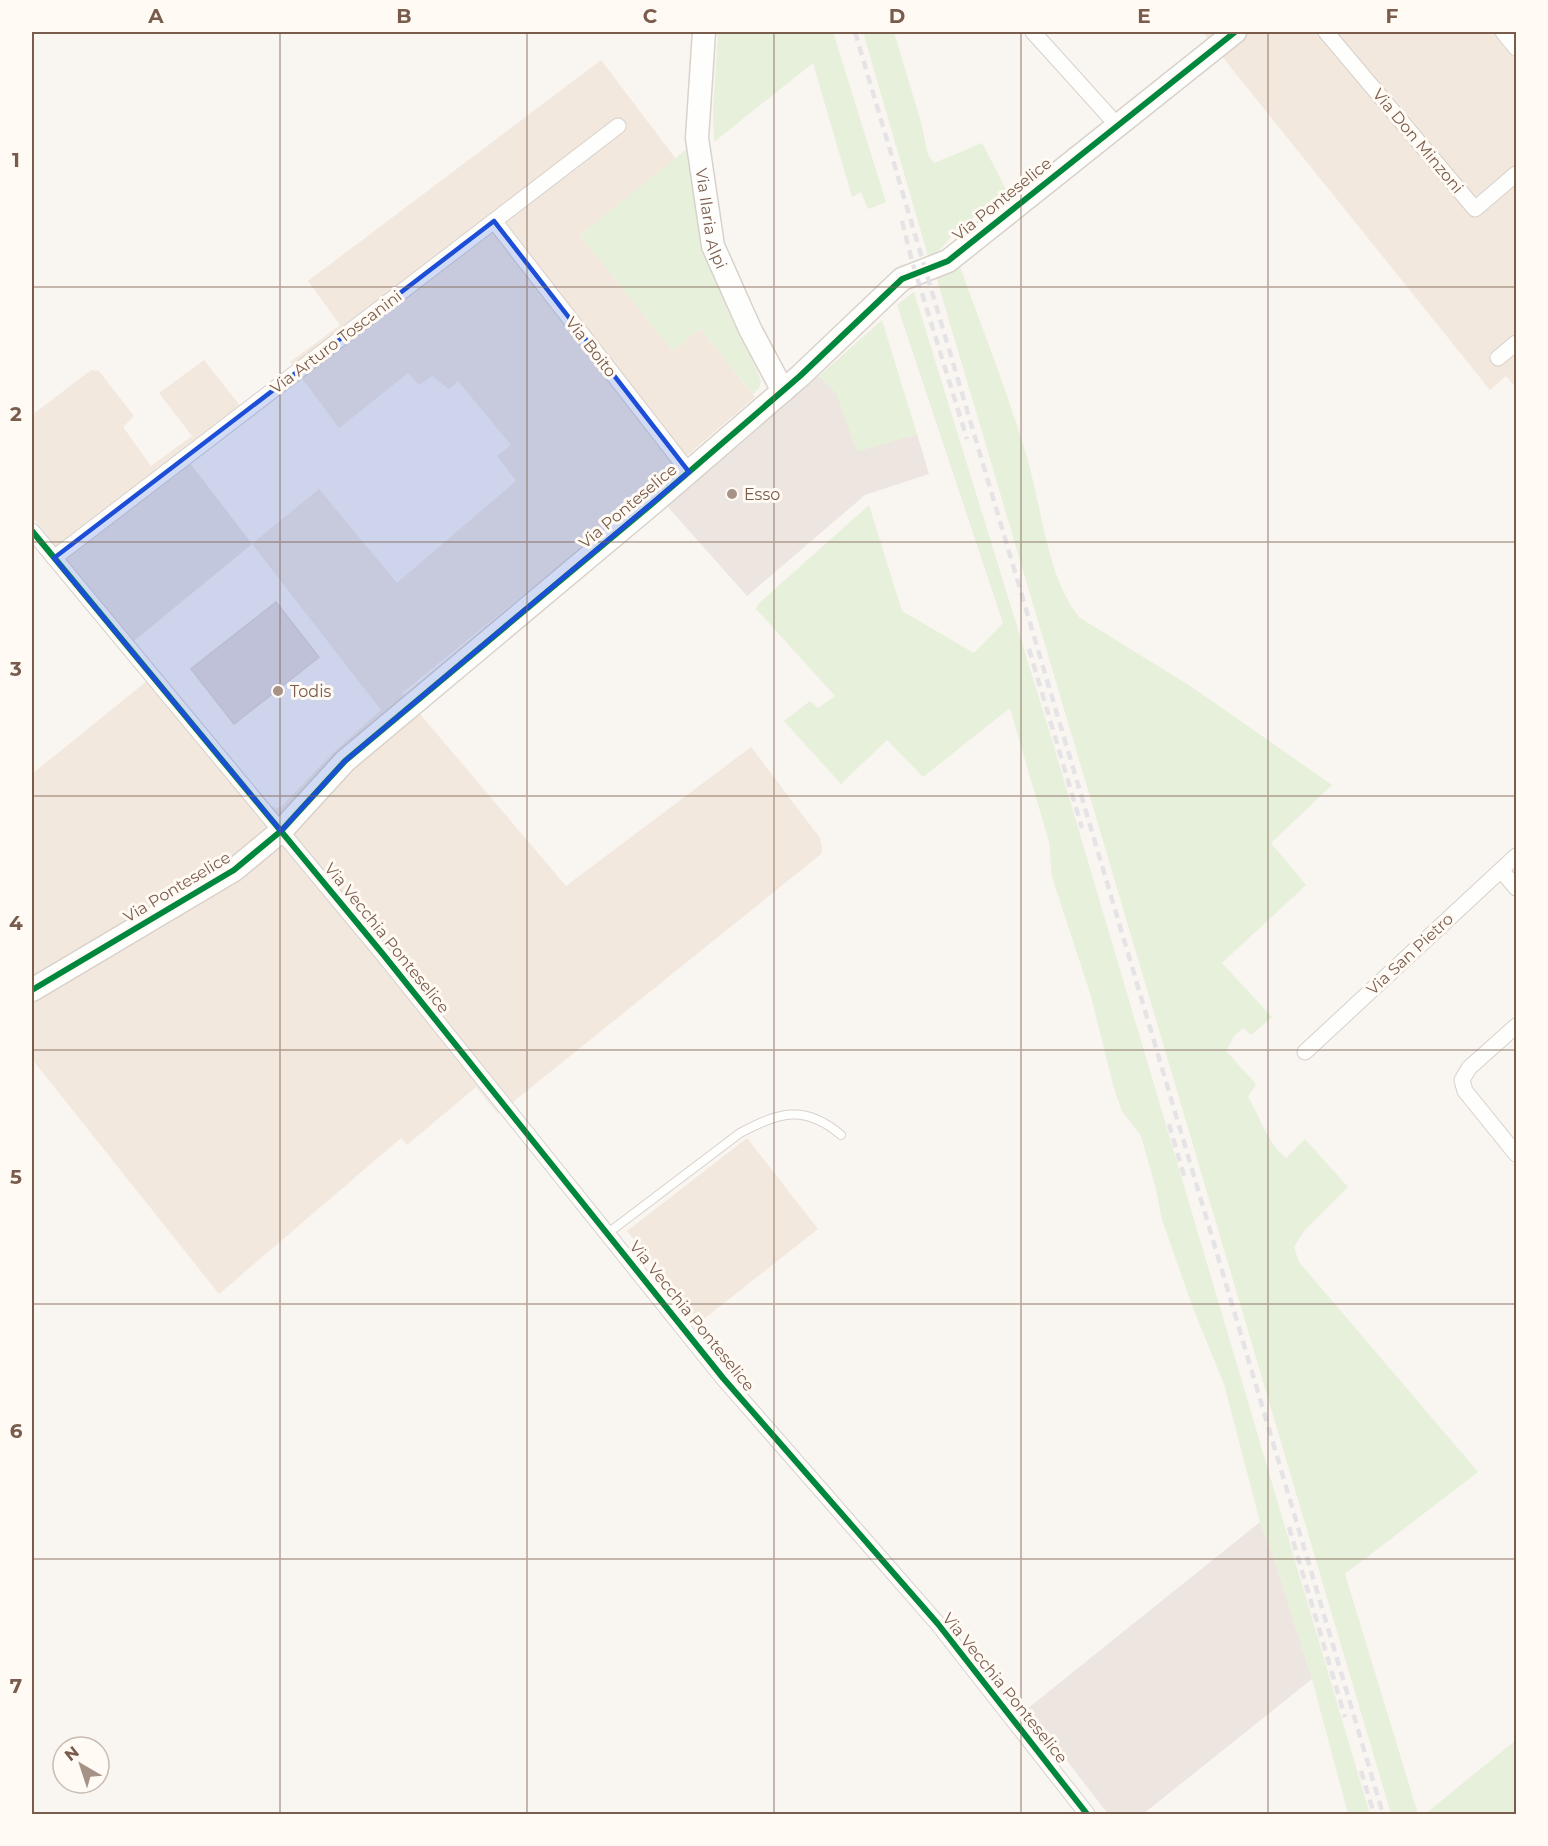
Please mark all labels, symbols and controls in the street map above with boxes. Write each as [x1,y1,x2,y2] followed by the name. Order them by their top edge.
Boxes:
[147,4,164,28] text: A
[396,4,412,28] text: B
[643,4,658,28] text: C
[889,4,905,28] text: D
[1137,4,1151,28] text: E
[1386,4,1399,28] text: F
[1369,85,1467,197] street label: Via Don Minzoni
[12,148,20,172] text: 1
[949,153,1055,245] street label: Via Ponteselice
[692,167,731,272] street label: Via Ilaria Alpi
[267,286,405,398] street label: Via Arturo Toscanini
[562,313,620,381] street label: Via Boito
[10,402,22,426] text: 2
[575,460,681,552] street label: Via Ponteselice
[744,485,780,504] place label: Esso
[725,487,739,501] marker: Esso
[9,657,22,681] text: 3
[290,682,331,701] place label: Todis
[271,684,285,698] marker: Todis
[120,848,234,926] street label: Via Ponteselice
[320,859,454,1017] street label: Via Vecchia Ponteselice
[1363,909,1457,999] street label: Via San Pietro
[9,911,23,935] text: 4
[10,1165,22,1189] text: 5
[625,1237,759,1395] street label: Via Vecchia Ponteselice
[10,1419,23,1443] text: 6
[938,1609,1072,1767] street label: Via Vecchia Ponteselice
[10,1674,22,1698] text: 7
[51,1735,111,1795] north arrow
[61,1742,83,1765] text: N

